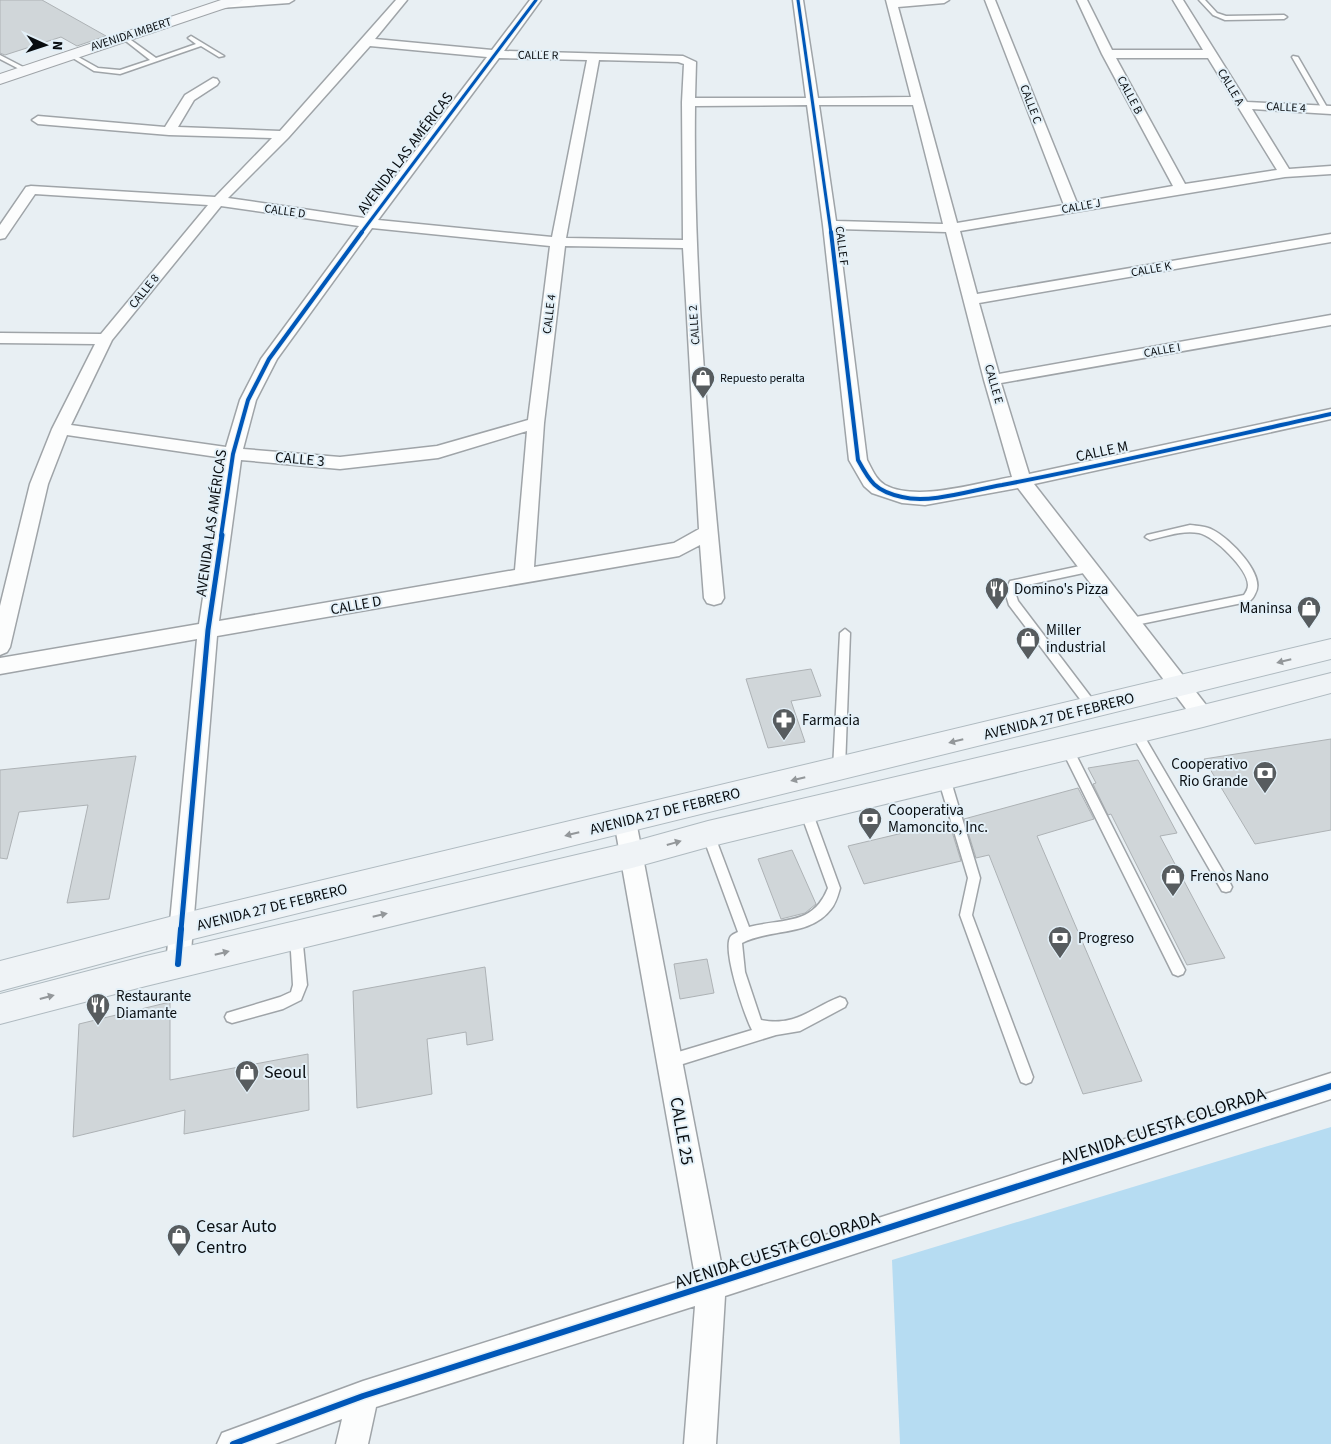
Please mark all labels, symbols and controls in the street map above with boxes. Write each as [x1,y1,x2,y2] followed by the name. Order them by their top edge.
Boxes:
[88,13,174,56] street label: AVENIDA IMBERT
[20,20,70,70] north arrow
[47,40,67,51] text: N
[518,47,559,64] street label: CALLE R
[1213,66,1248,109] street label: CALLE A
[1112,73,1147,117] street label: CALLE B
[1015,82,1046,126] street label: CALLE C
[352,88,458,219] street label: AVENIDA LAS AMÉRICAS
[1266,98,1306,117] street label: CALLE 4
[1060,195,1102,218] street label: CALLE J
[263,200,306,223] street label: CALLE D
[831,225,852,267] street label: CALLE F
[1130,258,1173,281] street label: CALLE K
[125,271,164,312] street label: CALLE 8
[539,293,560,335] street label: CALLE 4
[685,305,704,345] street label: CALLE 2
[1142,339,1182,362] street label: CALLE I
[980,363,1007,406] street label: CALLE E
[690,365,716,399] shop icon: Repuesto peralta
[720,370,805,387] place label: Repuesto peralta
[1074,436,1130,467] street label: CALLE M
[274,447,326,472] street label: CALLE 3
[191,448,232,598] street label: AVENIDA LAS AMÉRICAS
[984,576,1010,610] restaurant icon: Domino's Pizza
[1014,579,1108,600] place label: Domino's Pizza
[329,591,383,620] street label: CALLE D
[1296,595,1322,629] shop icon: Maninsa
[1240,598,1292,619] place label: Maninsa
[1046,620,1106,658] place label: Miller industrial
[1015,626,1041,660] shop icon: Miller industrial
[1276,657,1291,665] one-way arrow
[982,688,1137,745] street label: AVENIDA 27 DE FEBRERO
[771,707,797,741] pharmacy icon: Farmacia
[802,710,860,731] place label: Farmacia
[948,737,963,745] one-way arrow
[1171,754,1248,792] place label: Cooperativo Rio Grande
[1252,760,1278,794] bank icon: Cooperativo Rio Grande
[790,775,805,783] one-way arrow
[588,783,743,840] street label: AVENIDA 27 DE FEBRERO
[888,800,988,838] place label: Cooperativa Mamoncito, Inc.
[857,806,883,840] bank icon: Cooperativa Mamoncito, Inc.
[564,830,579,838] one-way arrow
[666,839,681,847] one-way arrow
[1160,863,1186,897] shop icon: Frenos Nano
[1190,866,1269,887] place label: Frenos Nano
[195,879,350,936] street label: AVENIDA 27 DE FEBRERO
[372,911,387,919] one-way arrow
[1047,925,1073,959] bank icon: Progreso
[1078,928,1134,949] place label: Progreso
[214,949,229,957] one-way arrow
[116,986,191,1024] place label: Restaurante Diamante
[40,992,55,1000] one-way arrow
[85,992,111,1026] restaurant icon: Restaurante Diamante
[234,1059,260,1093] shop icon: Seoul
[264,1060,307,1085] place label: Seoul
[1057,1081,1269,1171] street label: AVENIDA CUESTA COLORADA
[663,1095,700,1167] street label: CALLE 25
[671,1205,883,1295] street label: AVENIDA CUESTA COLORADA
[196,1214,277,1260] place label: Cesar Auto Centro
[166,1223,192,1257] shop icon: Cesar Auto Centro

